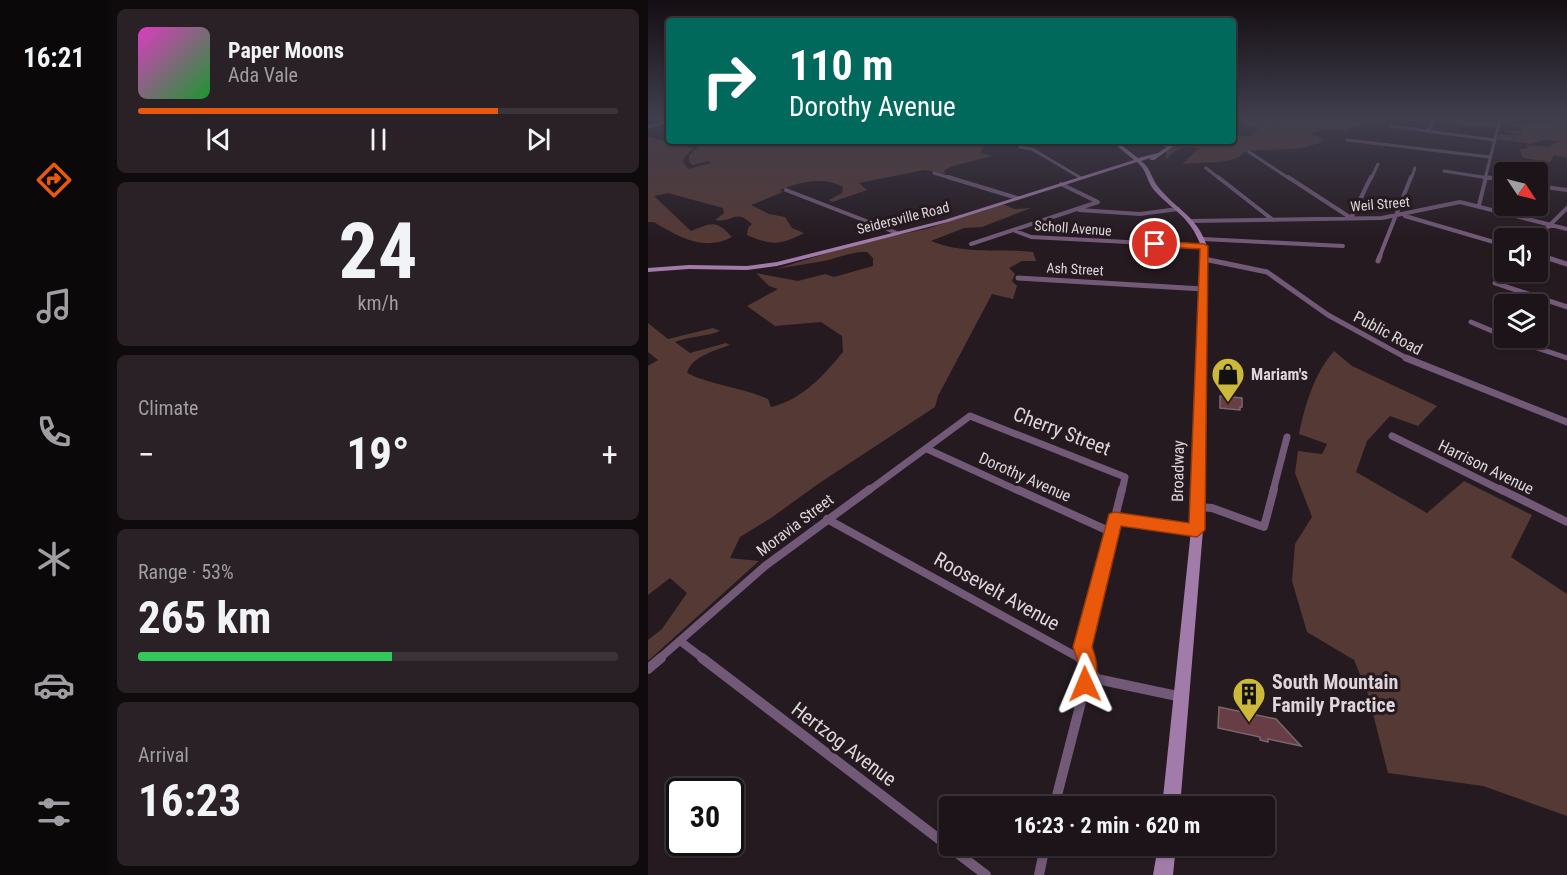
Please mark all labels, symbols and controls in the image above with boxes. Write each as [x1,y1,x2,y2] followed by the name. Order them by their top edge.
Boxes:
[228,38,344,63] text: Paper Moons
[789,41,894,90] text: 110 m
[23,42,85,74] text: 16:21
[690,42,768,120] icon: right
[228,63,298,87] text: Ada Vale
[789,91,956,123] text: Dorothy Avenue
[202,123,235,156] icon: previous
[362,123,395,156] icon: pause
[522,123,555,156] icon: next
[33,159,75,201] icon: directions
[1494,162,1548,216] north arrow
[1494,162,1548,348] map controls
[1350,193,1410,215] street label: Weil Street
[855,199,951,237] street label: Seidersville Road
[339,206,417,297] text: 24
[1034,217,1113,239] street label: Scholl Avenue
[1129,218,1180,269] pin
[1138,227,1171,260] icon: arrive
[1494,228,1548,282] button: sound
[1046,260,1104,278] street label: Ash Street
[33,285,75,327] icon: music
[357,291,399,315] text: km/h
[1494,294,1548,348] button: layers
[1350,307,1426,359] street label: Public Road
[1210,356,1246,403] shop icon: Mariam's
[1251,365,1308,384] place label: Mariam's
[138,396,198,420] text: Climate
[1010,401,1114,461] street label: Cherry Street
[33,411,75,453] icon: phone
[347,427,410,480] text: 19°
[138,435,155,474] text: −
[602,435,618,474] text: +
[1435,436,1537,498] street label: Harrison Avenue
[1168,440,1188,502] street label: Broadway
[976,448,1074,506] street label: Dorothy Avenue
[753,490,837,560] street label: Moravia Street
[33,538,75,580] icon: climate
[930,547,1064,635] street label: Roosevelt Avenue
[138,560,234,584] text: Range · 53%
[138,591,271,644] text: 265 km
[1053,652,1117,716] position arrow
[33,664,75,706] icon: car
[1272,670,1398,717] place label: South Mountain Family Practice
[1231,676,1267,723] building icon: South Mountain Family Practice
[787,697,901,791] street label: Hertzog Avenue
[138,743,189,767] text: Arrival
[138,774,241,827] text: 16:23
[666,778,744,856] speed limit sign: 30
[33,791,75,833] icon: filters
[1014,813,1200,838] text: 16:23 · 2 min · 620 m

